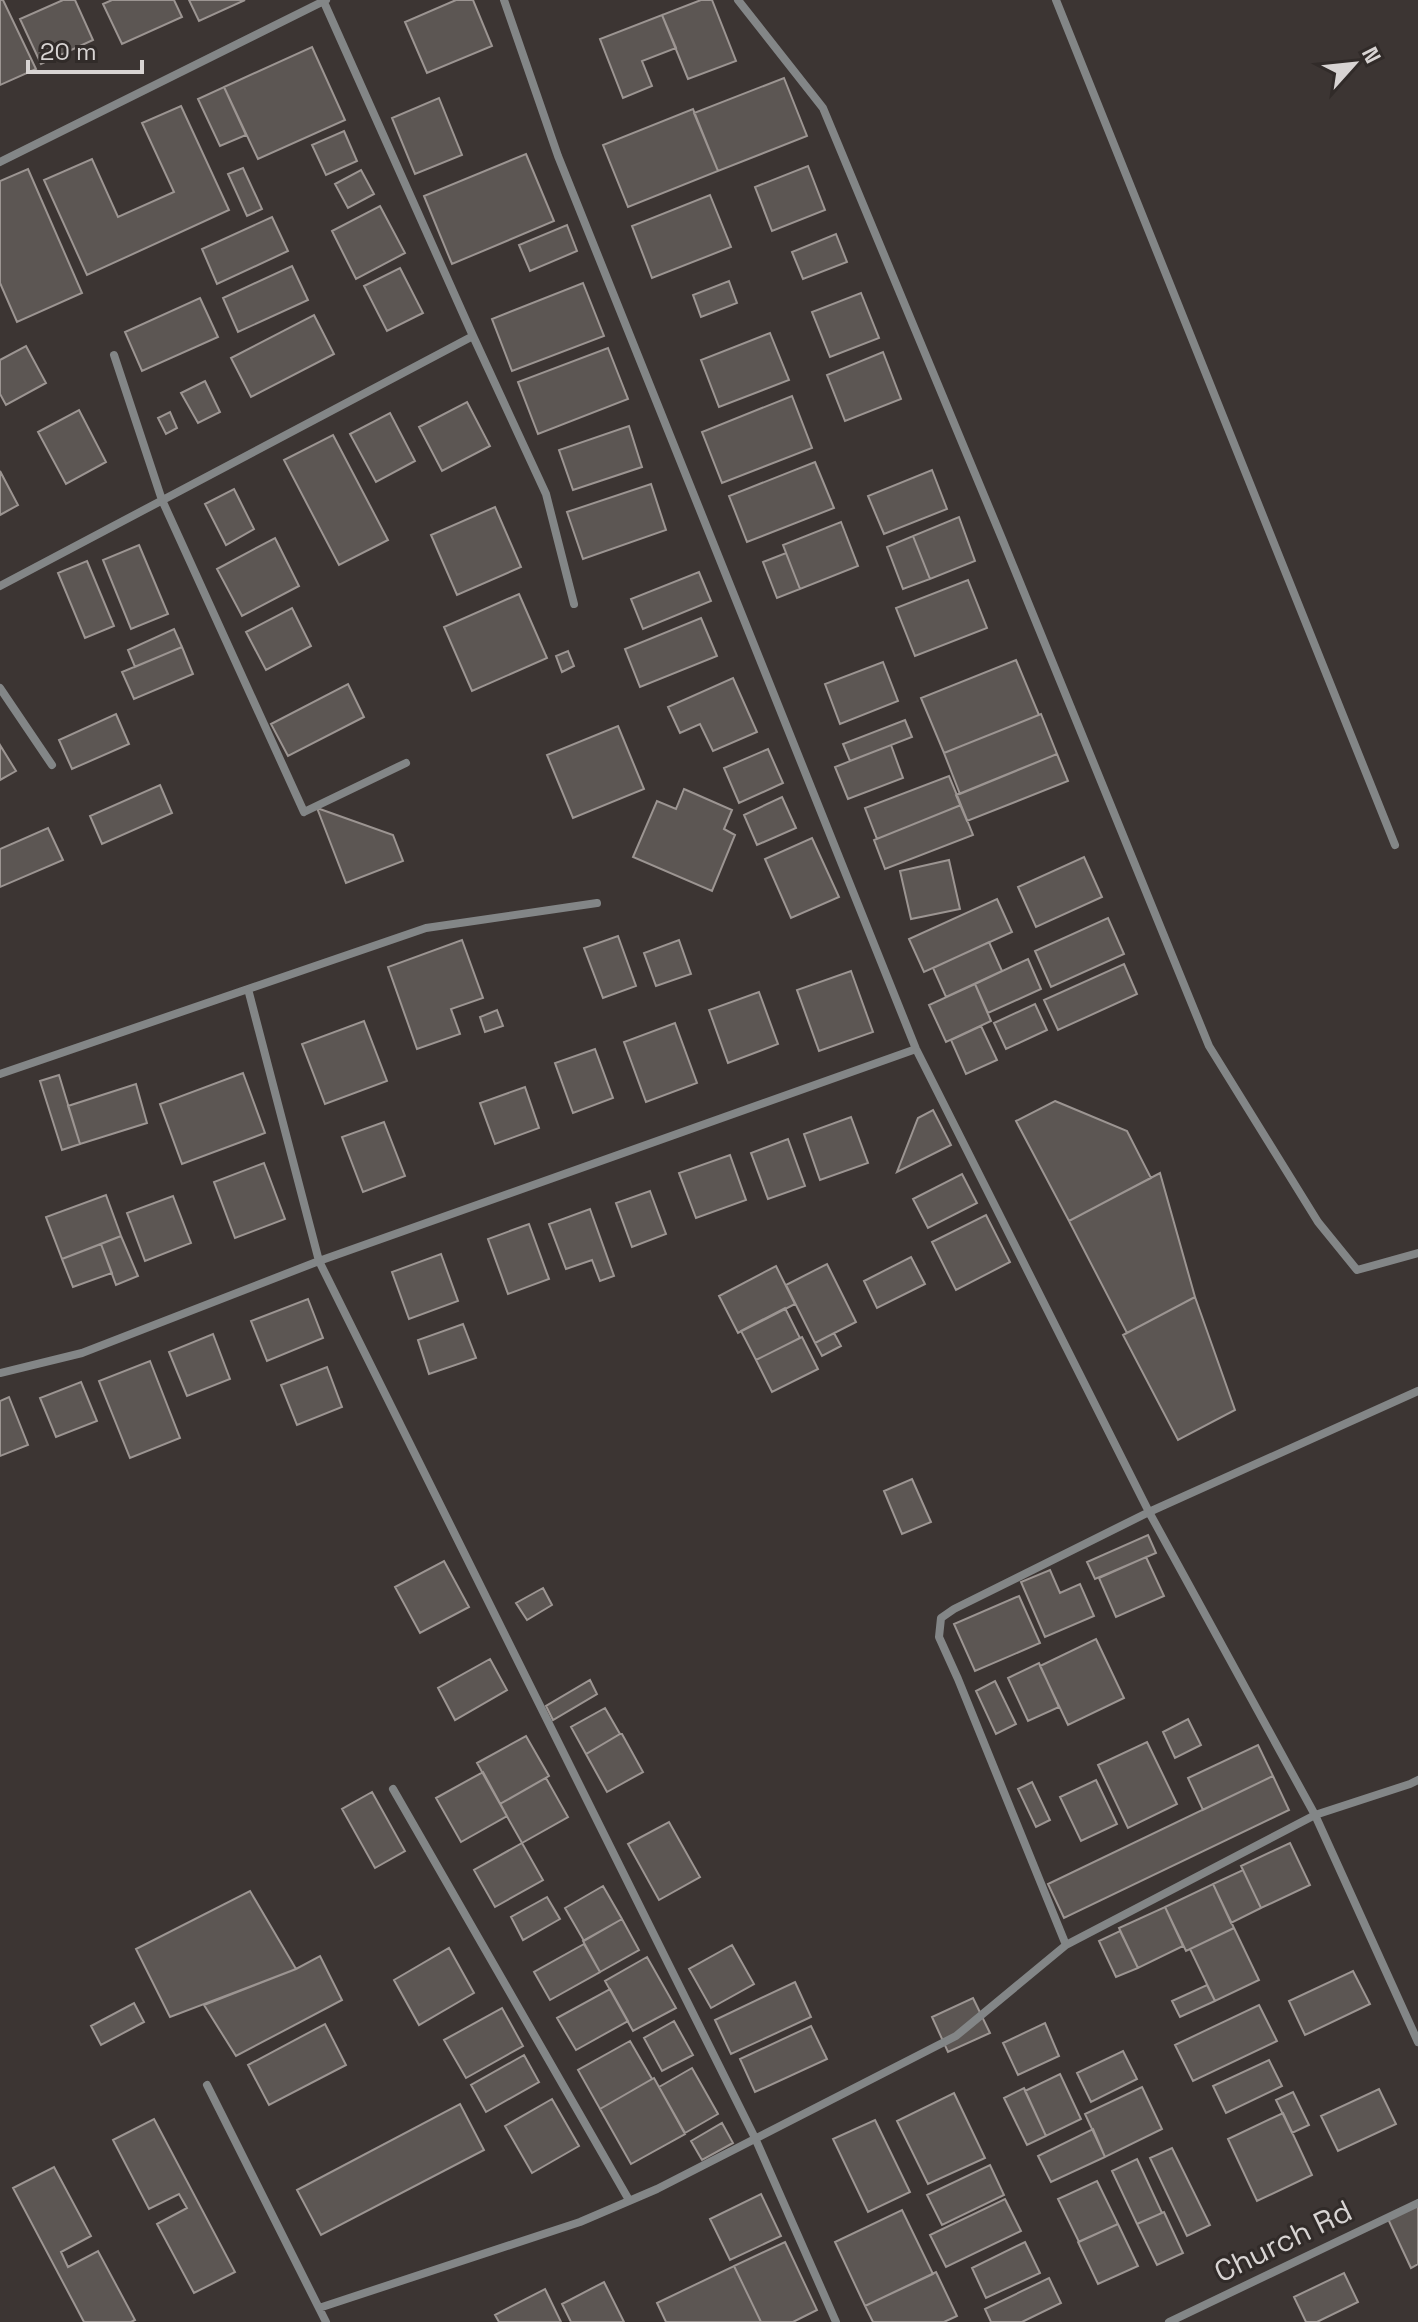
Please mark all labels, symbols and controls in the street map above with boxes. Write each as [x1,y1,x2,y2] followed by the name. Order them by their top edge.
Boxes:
[28,24,142,74] scale bar
[1314,24,1394,104] north arrow
[40,36,97,67] text: 20 m
[1356,42,1388,68] text: N
[1208,2191,1358,2291] street label: Church Rd

